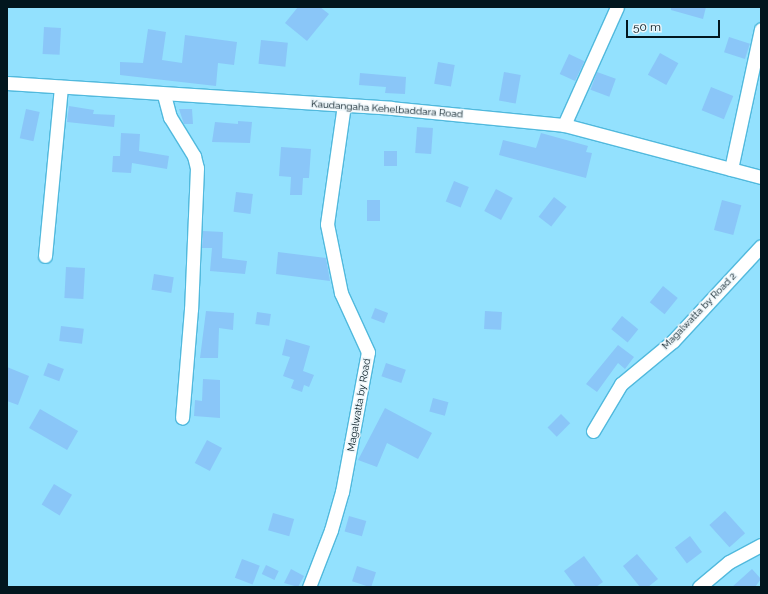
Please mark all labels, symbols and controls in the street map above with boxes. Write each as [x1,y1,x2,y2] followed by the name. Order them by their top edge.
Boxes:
[628,12,722,38] scale bar
[633,20,661,34] text: 50 m
[311,98,463,120] street label: Kaudangaha Kehelbaddara Road
[659,270,739,352] street label: Magalwatta by Road 2
[345,357,373,453] street label: Magalwatta by Road

